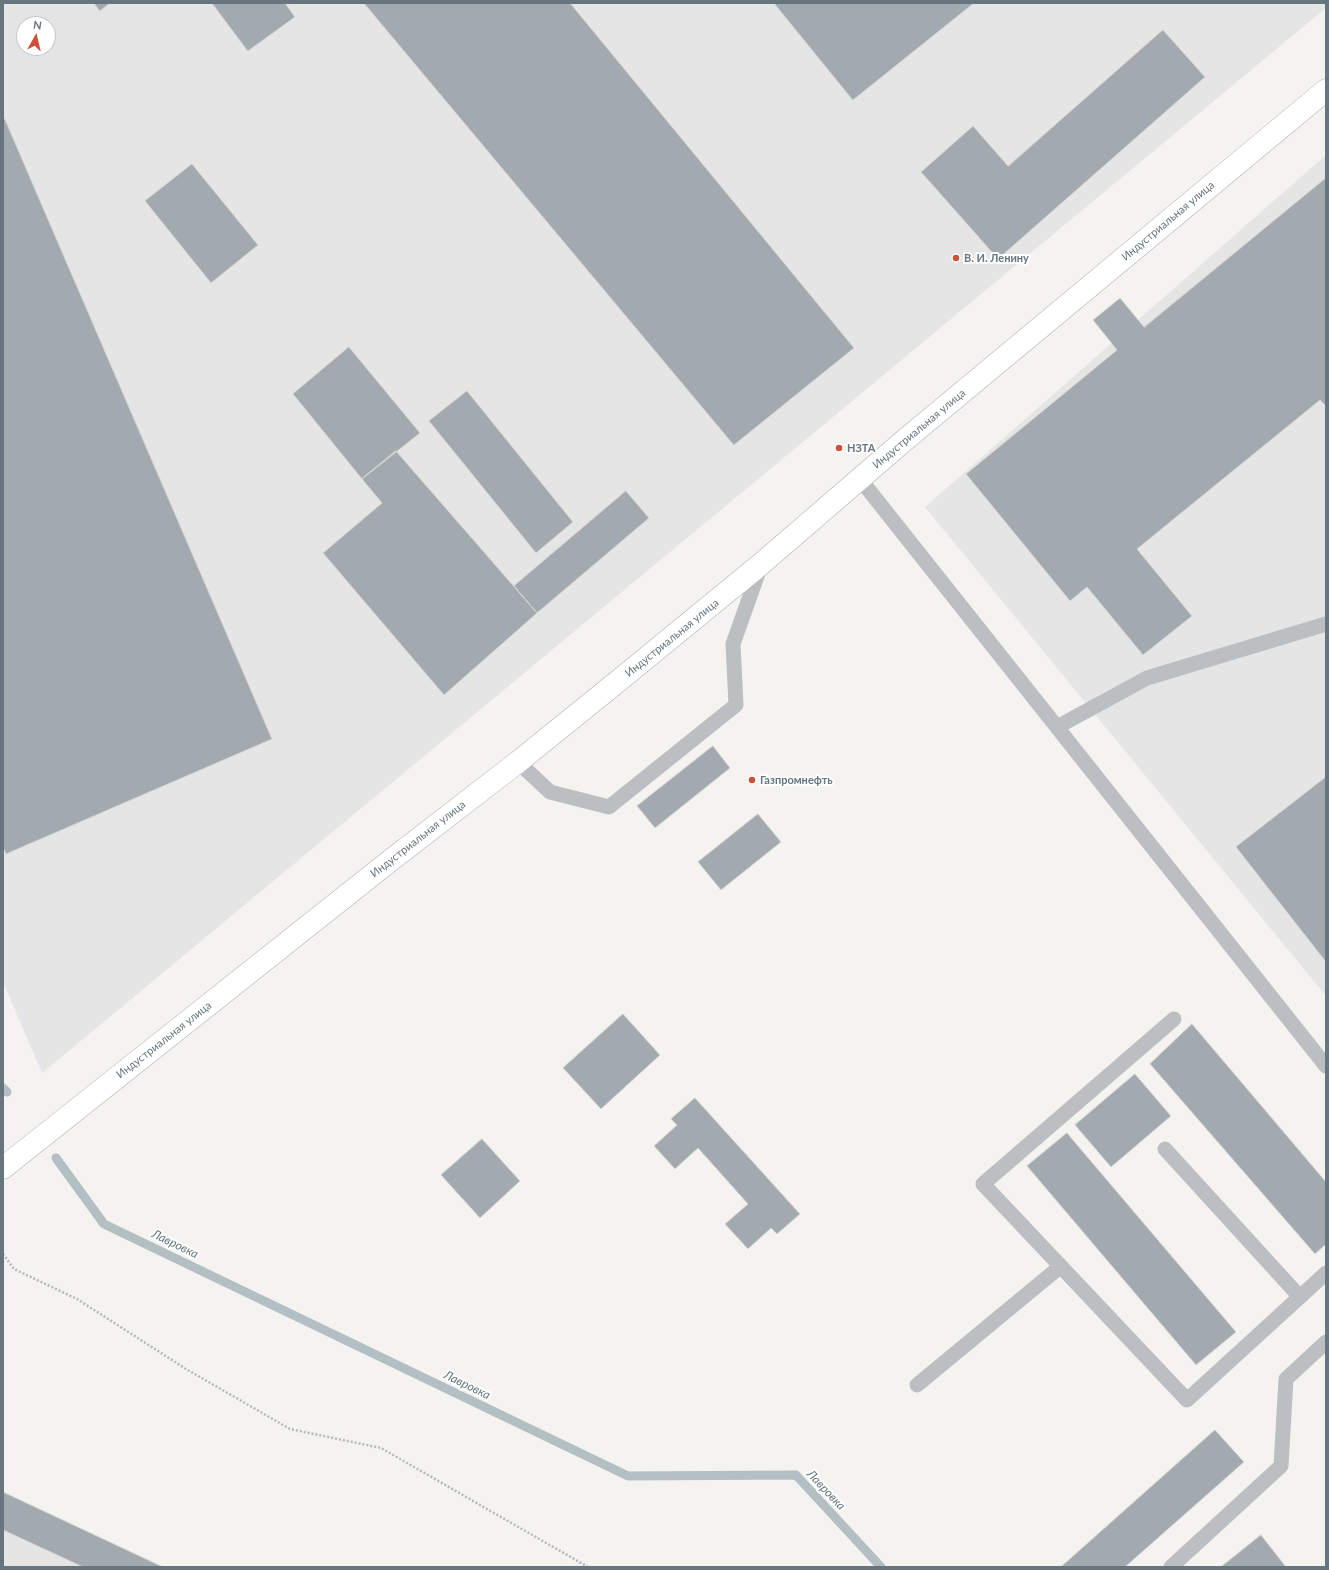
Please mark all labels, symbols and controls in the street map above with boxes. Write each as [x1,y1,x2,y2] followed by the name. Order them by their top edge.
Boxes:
[16,16,56,56] north arrow
[32,18,43,32] text: N
[1119,178,1217,264] street label: Индустриальная улица
[964,251,1029,265] place label: В. И. Ленину
[951,253,961,263] marker: В. И. Ленину
[870,386,968,472] street label: Индустриальная улица
[847,441,875,455] place label: НЗТА
[834,443,844,453] marker: НЗТА
[622,596,722,680] street label: Индустриальная улица
[760,773,833,787] place label: Газпромнефть
[747,775,757,785] marker: Газпромнефть
[368,798,468,880] street label: Индустриальная улица
[114,999,214,1081] street label: Индустриальная улица
[149,1227,201,1261] water label: Лавровка
[441,1368,493,1402] water label: Лавровка
[804,1467,848,1513] water label: Лавровка

